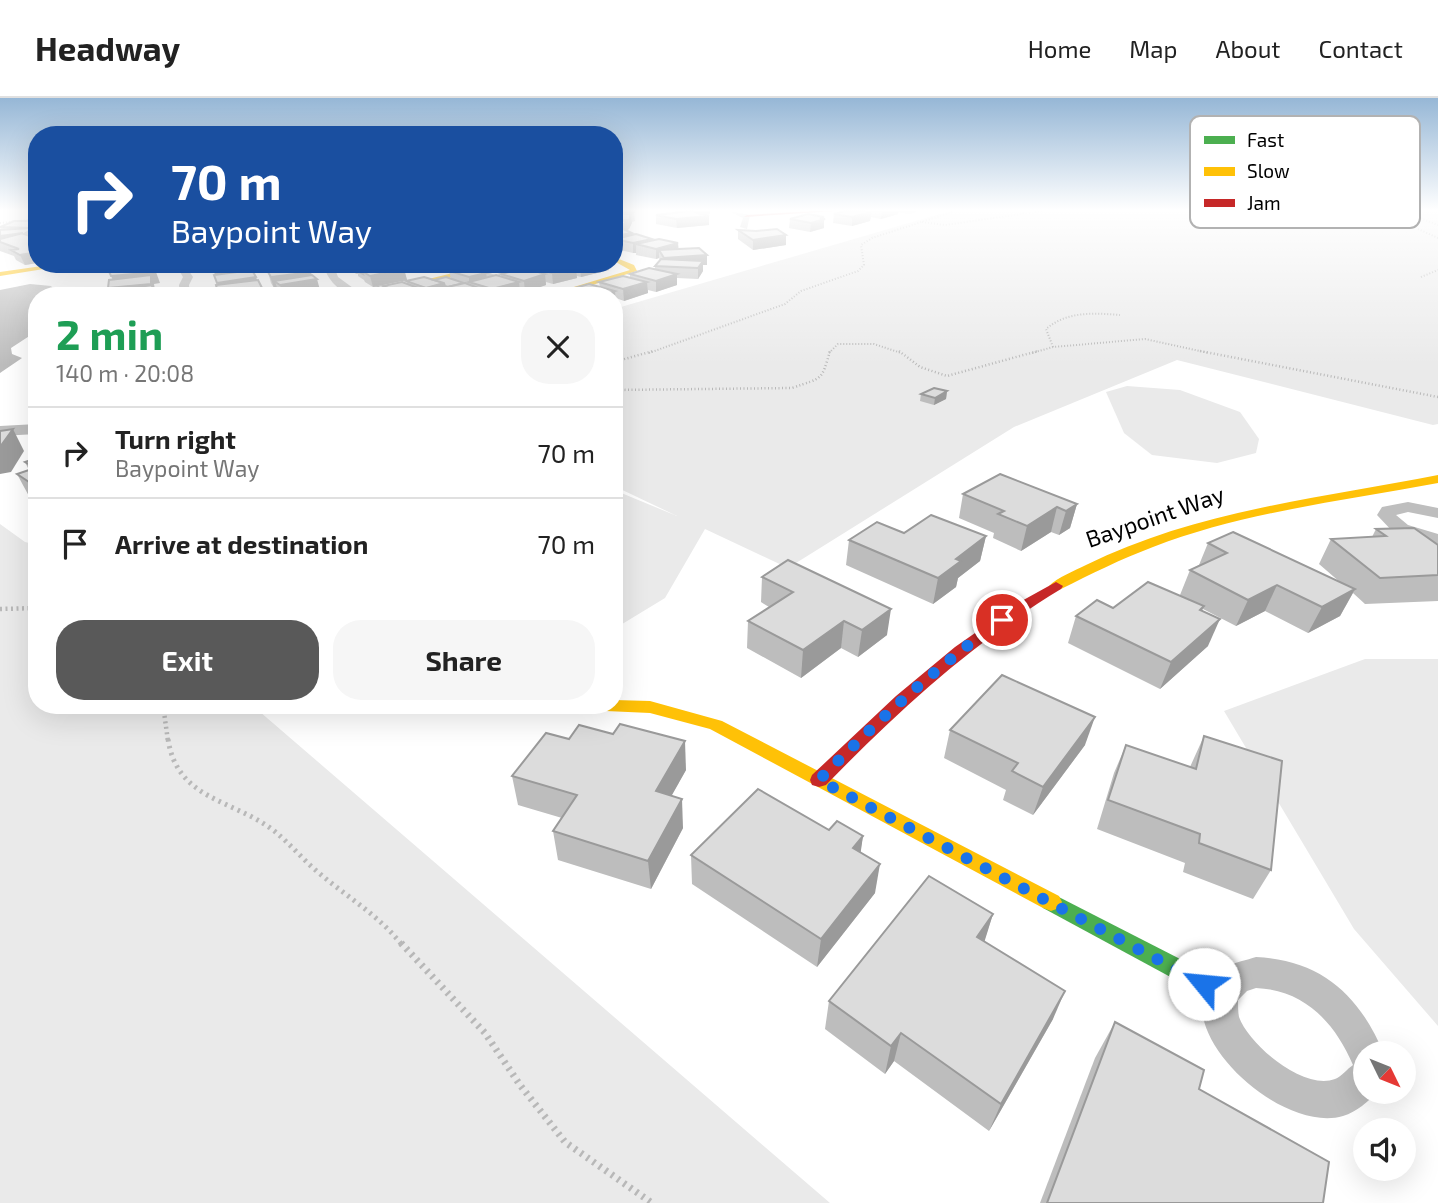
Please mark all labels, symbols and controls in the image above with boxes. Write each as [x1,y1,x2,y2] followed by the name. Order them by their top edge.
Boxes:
[35,28,180,68] text: Headway
[1028,34,1091,63] text: Home
[1129,34,1177,63] text: Map
[1215,34,1281,63] text: About
[1319,34,1403,63] text: Contact
[1190,116,1420,228] legend
[1247,128,1284,151] text: Fast
[171,151,282,210] text: 70 m
[56,154,147,245] icon: right
[1247,159,1290,182] text: Slow
[1247,191,1281,214] text: Jam
[171,211,372,249] text: Baypoint Way
[56,308,163,358] text: 2 min
[521,310,595,384] button: close
[56,359,194,387] text: 140 m · 20:08
[115,423,236,454] text: Turn right
[56,434,94,472] icon: right
[537,437,595,468] text: 70 m
[115,454,259,482] text: Baypoint Way
[1082,479,1228,553] street label: Baypoint Way
[56,525,94,563] icon: arrive
[115,528,368,559] text: Arrive at destination
[537,528,595,559] text: 70 m
[972,590,1032,650] pin
[983,601,1021,639] icon: arrive
[56,620,319,700] button: Exit
[333,620,595,700] button: Share
[1167,947,1241,1021] position arrow
[1353,1041,1416,1104] north arrow
[1353,1041,1416,1181] map controls
[1353,1118,1416,1181] button: sound

